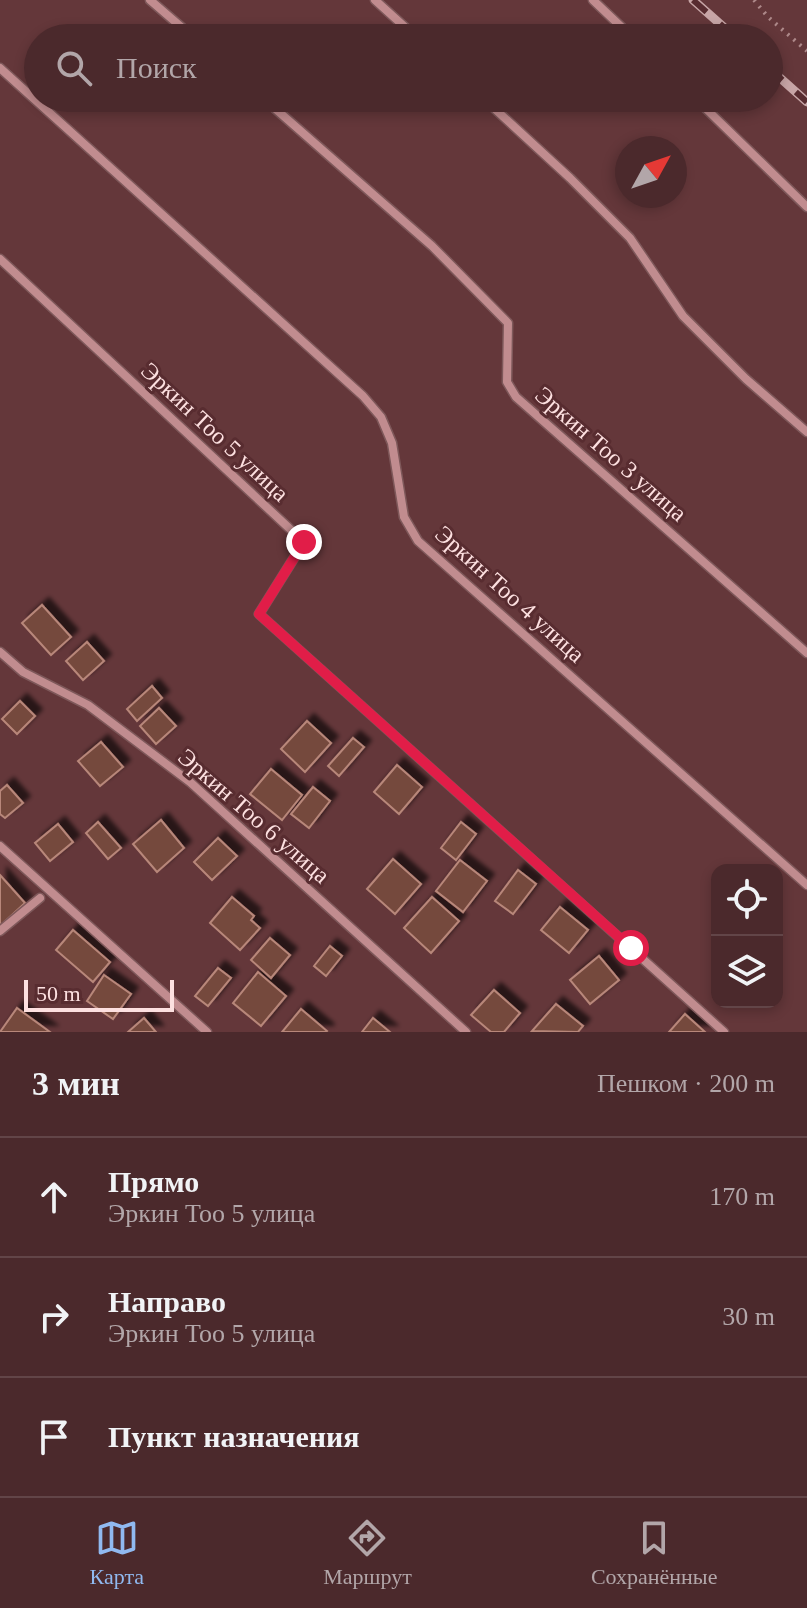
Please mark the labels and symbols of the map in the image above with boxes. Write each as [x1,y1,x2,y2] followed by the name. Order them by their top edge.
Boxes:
[615,136,687,208] north arrow
[136,357,294,507] street label: Эркин Тоо 5 улица
[530,381,692,527] street label: Эркин Тоо 3 улица
[430,520,590,668] street label: Эркин Тоо 4 улица
[286,524,322,560] route end
[173,743,335,889] street label: Эркин Тоо 6 улица
[613,930,649,966] route start
[24,976,174,1012] scale bar

